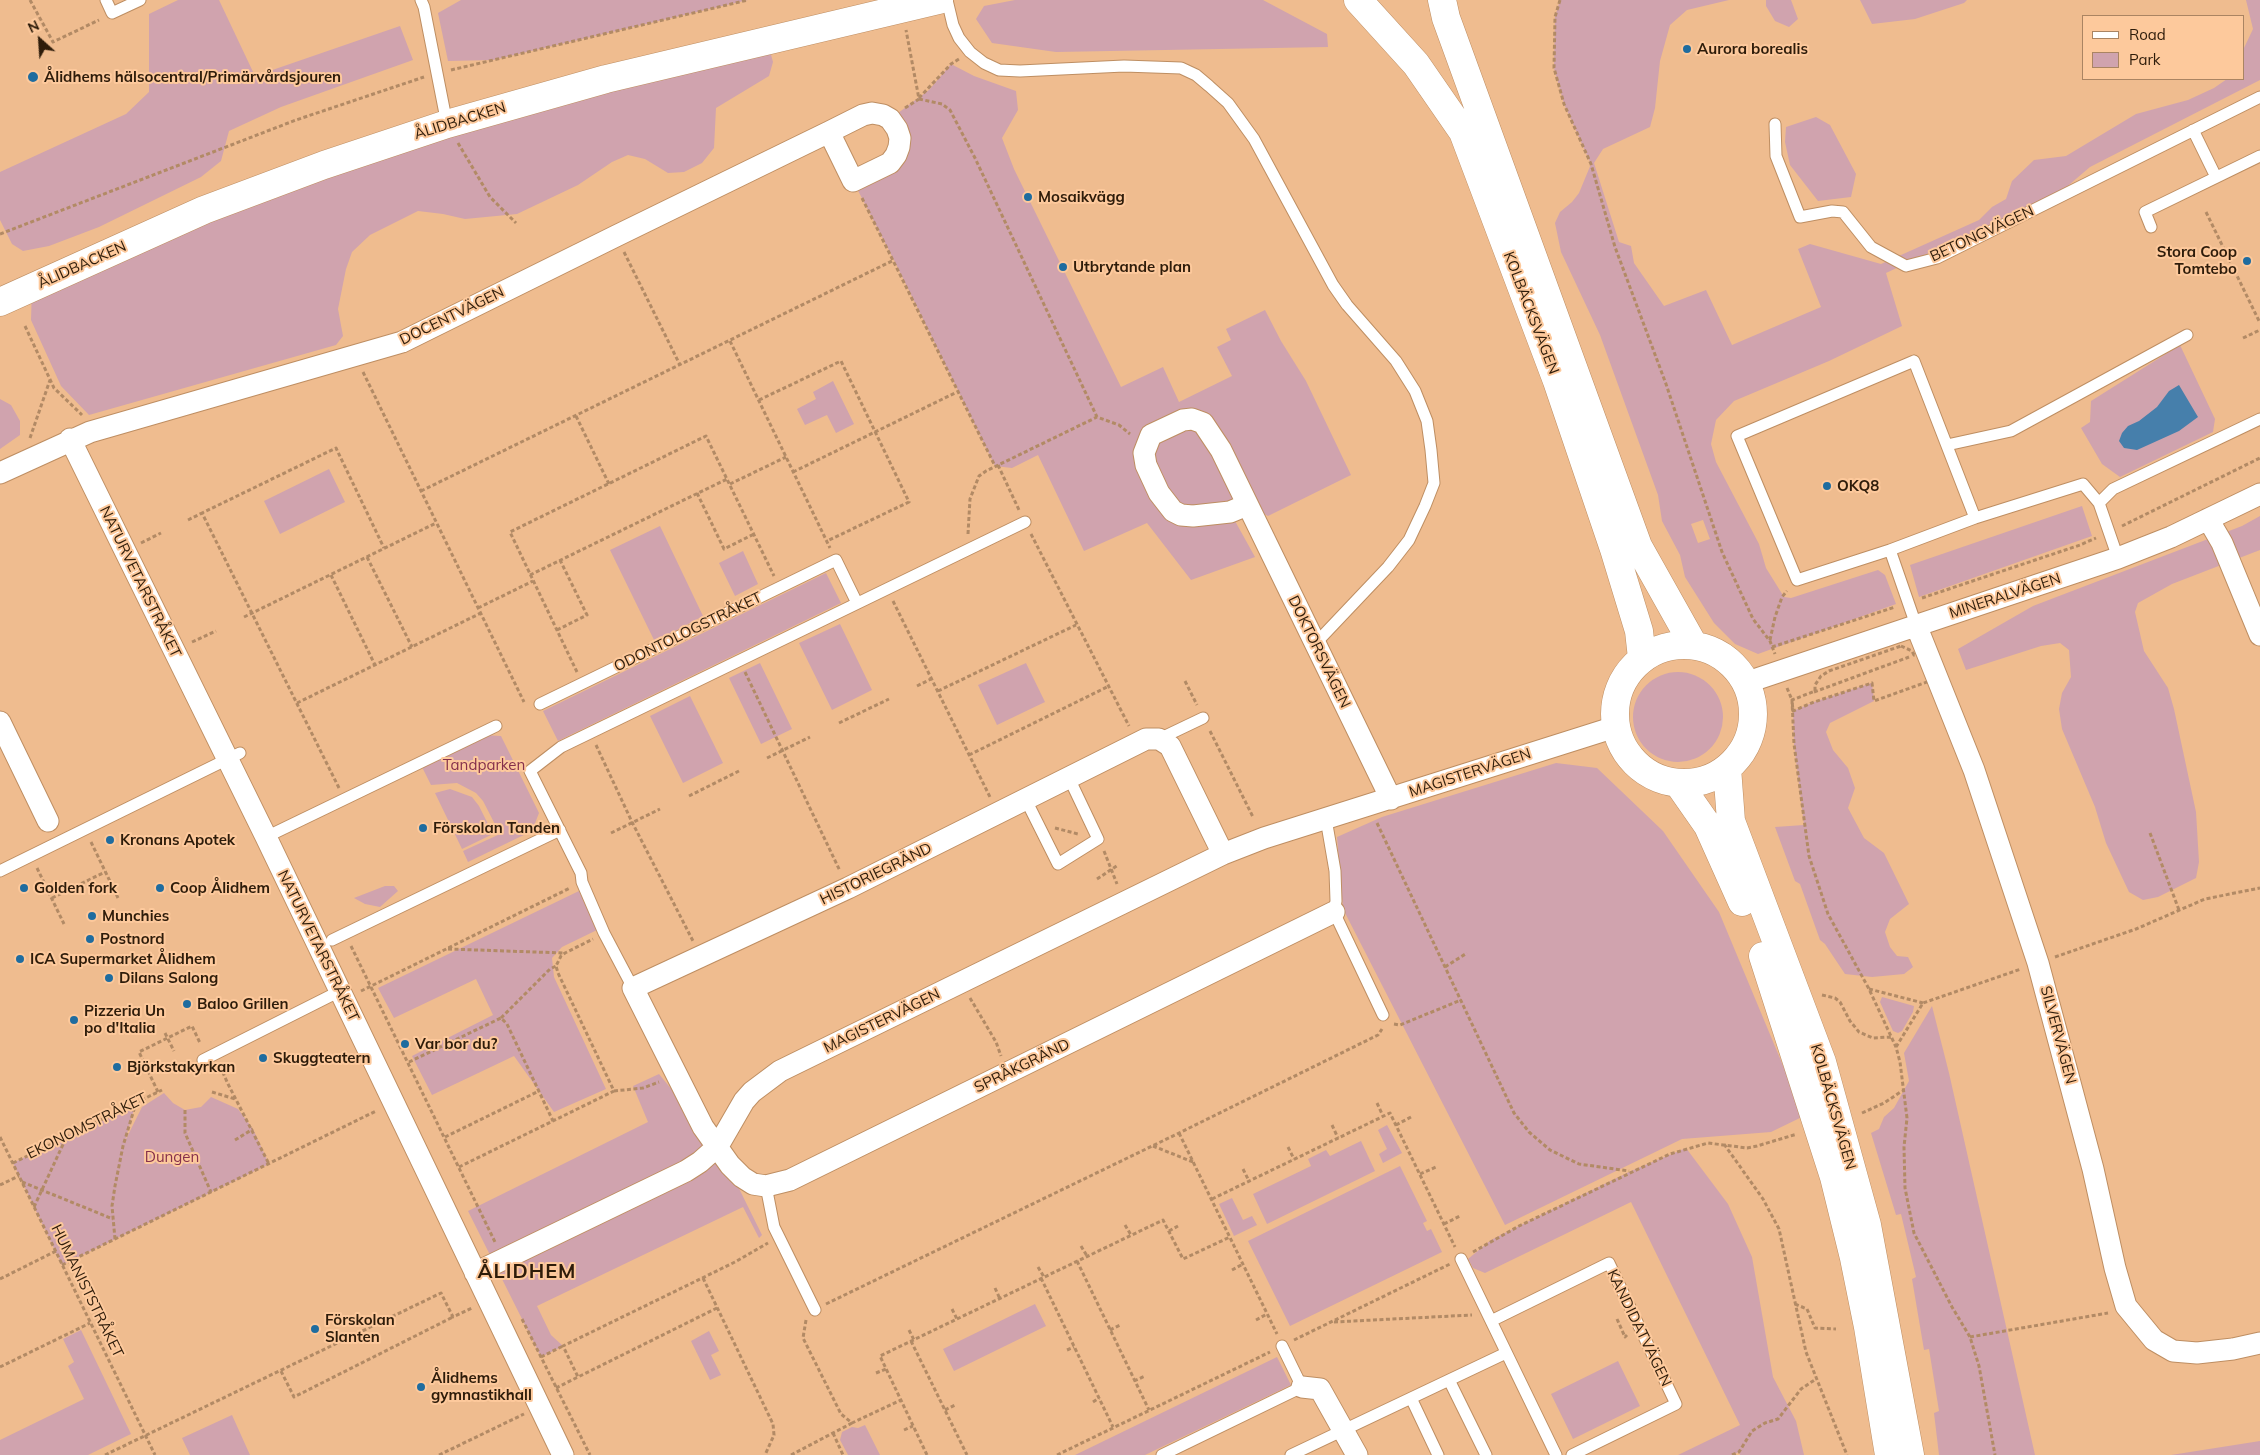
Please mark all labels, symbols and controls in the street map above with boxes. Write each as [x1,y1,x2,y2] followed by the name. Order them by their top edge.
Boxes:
[15,15,65,65] north arrow
[2082,15,2245,80] legend
[25,16,42,37] text: N
[2129,25,2166,44] text: Road
[1697,40,1808,58] place label: Aurora borealis
[1681,43,1693,55] marker: Aurora borealis
[2129,50,2161,69] text: Park
[44,68,341,86] place label: Ålidhems hälsocentral/Primärvårdsjouren
[26,70,40,84] marker: Ålidhems hälsocentral/Primärvårdsjouren
[412,99,508,143] street label: ÅLIDBACKEN
[1038,188,1125,206] place label: Mosaikvägg
[1022,191,1034,203] marker: Mosaikvägg
[1927,202,2037,266] street label: BETONGVÄGEN
[35,237,129,293] street label: ÅLIDBACKEN
[2157,243,2237,278] place label: Stora Coop Tomtebo
[1499,249,1563,377] street label: KOLBÄCKSVÄGEN
[2241,255,2253,267] marker: Stora Coop Tomtebo
[1073,258,1191,276] place label: Utbrytande plan
[1057,261,1069,273] marker: Utbrytande plan
[397,283,507,349] street label: DOCENTVÄGEN
[1837,477,1879,495] place label: OKQ8
[1821,480,1833,492] marker: OKQ8
[95,503,185,661] street label: NATURVETARSTRÅKET
[1947,569,2063,623] street label: MINERALVÄGEN
[611,588,765,676] street label: ODONTOLOGSTRÅKET
[1284,593,1354,711] street label: DOKTORSVÄGEN
[1407,745,1533,801] street label: MAGISTERVÄGEN
[443,756,525,774] park label: Tandparken
[433,819,560,837] place label: Förskolan Tanden
[417,822,429,834] marker: Förskolan Tanden
[120,831,235,849] place label: Kronans Apotek
[104,834,116,846] marker: Kronans Apotek
[817,839,935,909] street label: HISTORIEGRÄND
[273,867,363,1025] street label: NATURVETARSTRÅKET
[34,879,117,897] place label: Golden fork
[170,879,270,897] place label: Coop Ålidhem
[18,882,30,894] marker: Golden fork
[154,882,166,894] marker: Coop Ålidhem
[102,907,169,925] place label: Munchies
[86,910,98,922] marker: Munchies
[100,930,165,948] place label: Postnord
[84,933,96,945] marker: Postnord
[30,950,216,968] place label: ICA Supermarket Ålidhem
[14,953,26,965] marker: ICA Supermarket Ålidhem
[119,969,218,987] place label: Dilans Salong
[103,972,115,984] marker: Dilans Salong
[2036,984,2080,1086] street label: SILVERVÄGEN
[821,985,943,1057] street label: MAGISTERVÄGEN
[197,995,288,1013] place label: Baloo Grillen
[181,998,193,1010] marker: Baloo Grillen
[84,1002,165,1037] place label: Pizzeria Un po d'Italia
[68,1014,80,1026] marker: Pizzeria Un po d'Italia
[415,1035,497,1053] place label: Var bor du?
[971,1035,1073,1097] street label: SPRÅKGRÄND
[399,1038,411,1050] marker: Var bor du?
[1806,1042,1860,1172] street label: KOLBÄCKSVÄGEN
[273,1049,370,1067] place label: Skuggteatern
[257,1052,269,1064] marker: Skuggteatern
[127,1058,235,1076] place label: Björkstakyrkan
[111,1061,123,1073] marker: Björkstakyrkan
[24,1089,150,1163] street label: EKONOMSTRÅKET
[145,1148,199,1166] park label: Dungen
[47,1222,127,1360] street label: HUMANISTSTRÅKET
[477,1260,577,1284] district label: ÅLIDHEM
[1603,1267,1675,1389] street label: KANDIDATVÄGEN
[325,1311,395,1346] place label: Förskolan Slanten
[309,1323,321,1335] marker: Förskolan Slanten
[431,1369,532,1404] place label: Ålidhems gymnastikhall
[415,1381,427,1393] marker: Ålidhems gymnastikhall

